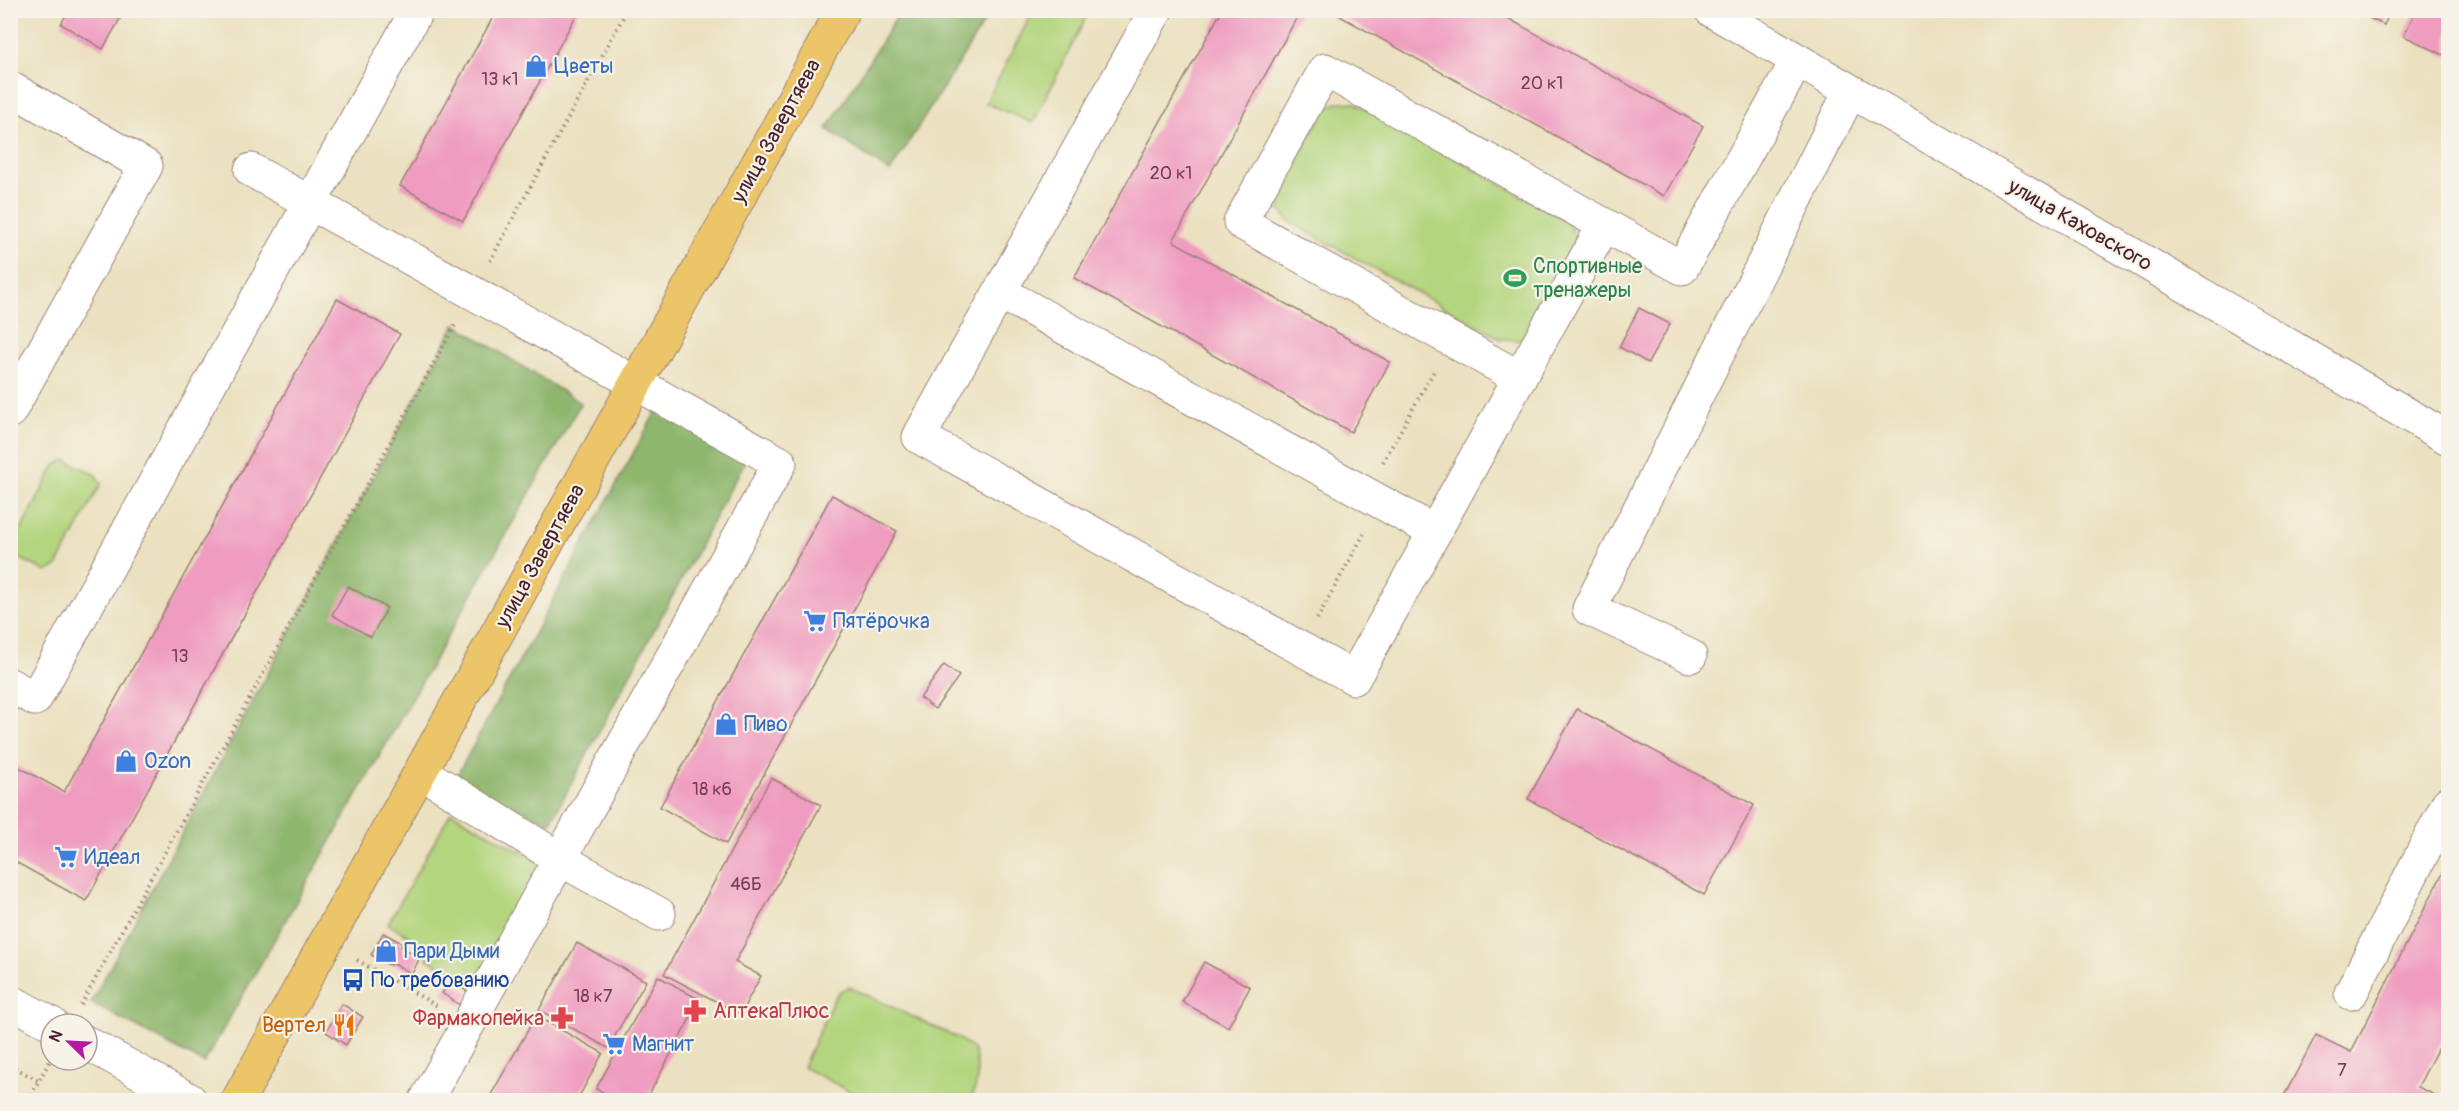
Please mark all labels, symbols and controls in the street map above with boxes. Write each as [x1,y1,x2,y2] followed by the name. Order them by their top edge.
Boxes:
[523,53,549,79] shop icon: Цветы
[554,53,614,80] place label: Цветы
[725,54,827,209] street label: улица Завертяева
[481,68,519,91] house number: 13 к1
[1521,72,1563,95] house number: 20 к1
[1150,162,1192,185] house number: 20 к1
[2002,172,2157,277] street label: улица Каховского
[1533,253,1643,304] place label: Спортивные тренажеры
[1502,265,1528,291] sports icon: Спортивные тренажеры
[489,479,591,634] street label: улица Завертяева
[802,608,828,634] supermarket icon: Пятёрочка
[833,608,930,635] place label: Пятёрочка
[171,645,189,668] house number: 13
[713,711,739,737] shop icon: Пиво
[744,711,788,738] place label: Пиво
[113,748,139,774] shop icon: Ozon
[144,748,191,775] place label: Ozon
[692,778,732,801] house number: 18 к6
[53,844,79,870] supermarket icon: Идеал
[84,844,140,871] place label: Идеал
[730,873,762,896] house number: 46Б
[373,938,399,964] shop icon: Пари Дыми
[404,938,499,965] place label: Пари Дыми
[340,967,366,993] bus stop icon: По требованию
[371,967,510,994] place label: По требованию
[574,985,613,1008] house number: 18 к7
[682,998,708,1024] pharmacy icon: АптекаПлюс
[713,998,829,1025] place label: АптекаПлюс
[413,1005,544,1032] place label: Фармакопейка
[549,1005,575,1031] pharmacy icon: Фармакопейка
[39,1012,99,1072] north arrow
[262,1012,326,1039] place label: Вертел
[331,1012,357,1038] restaurant icon: Вертел
[45,1027,68,1045] text: N
[601,1031,627,1057] supermarket icon: Магнит
[632,1031,695,1058] place label: Магнит
[2337,1059,2347,1082] house number: 7

